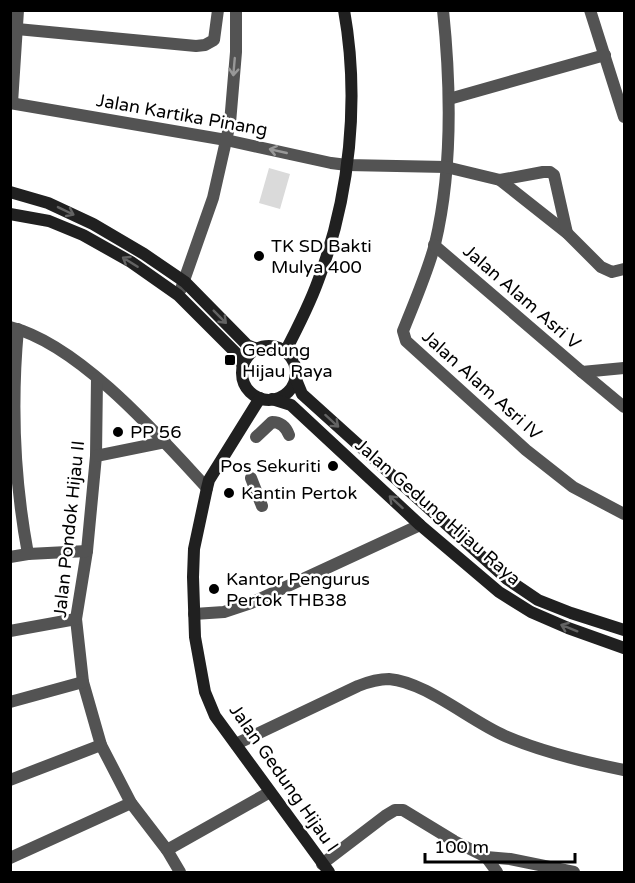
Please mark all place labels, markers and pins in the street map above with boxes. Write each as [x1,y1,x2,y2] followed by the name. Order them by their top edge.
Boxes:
[271,235,372,278] place label: TK SD Bakti Mulya 400
[252,249,266,263] marker: TK SD Bakti Mulya 400
[242,339,333,382] place label: Gedung Hijau Raya
[223,353,237,367] marker: Gedung Hijau Raya
[130,421,181,443] place label: PP 56
[111,425,125,439] marker: PP 56
[220,455,321,477] place label: Pos Sekuriti
[326,459,340,473] marker: Pos Sekuriti
[241,482,358,504] place label: Kantin Pertok
[222,486,236,500] marker: Kantin Pertok
[226,568,370,611] place label: Kantor Pengurus Pertok THB38
[207,582,221,596] marker: Kantor Pengurus Pertok THB38

